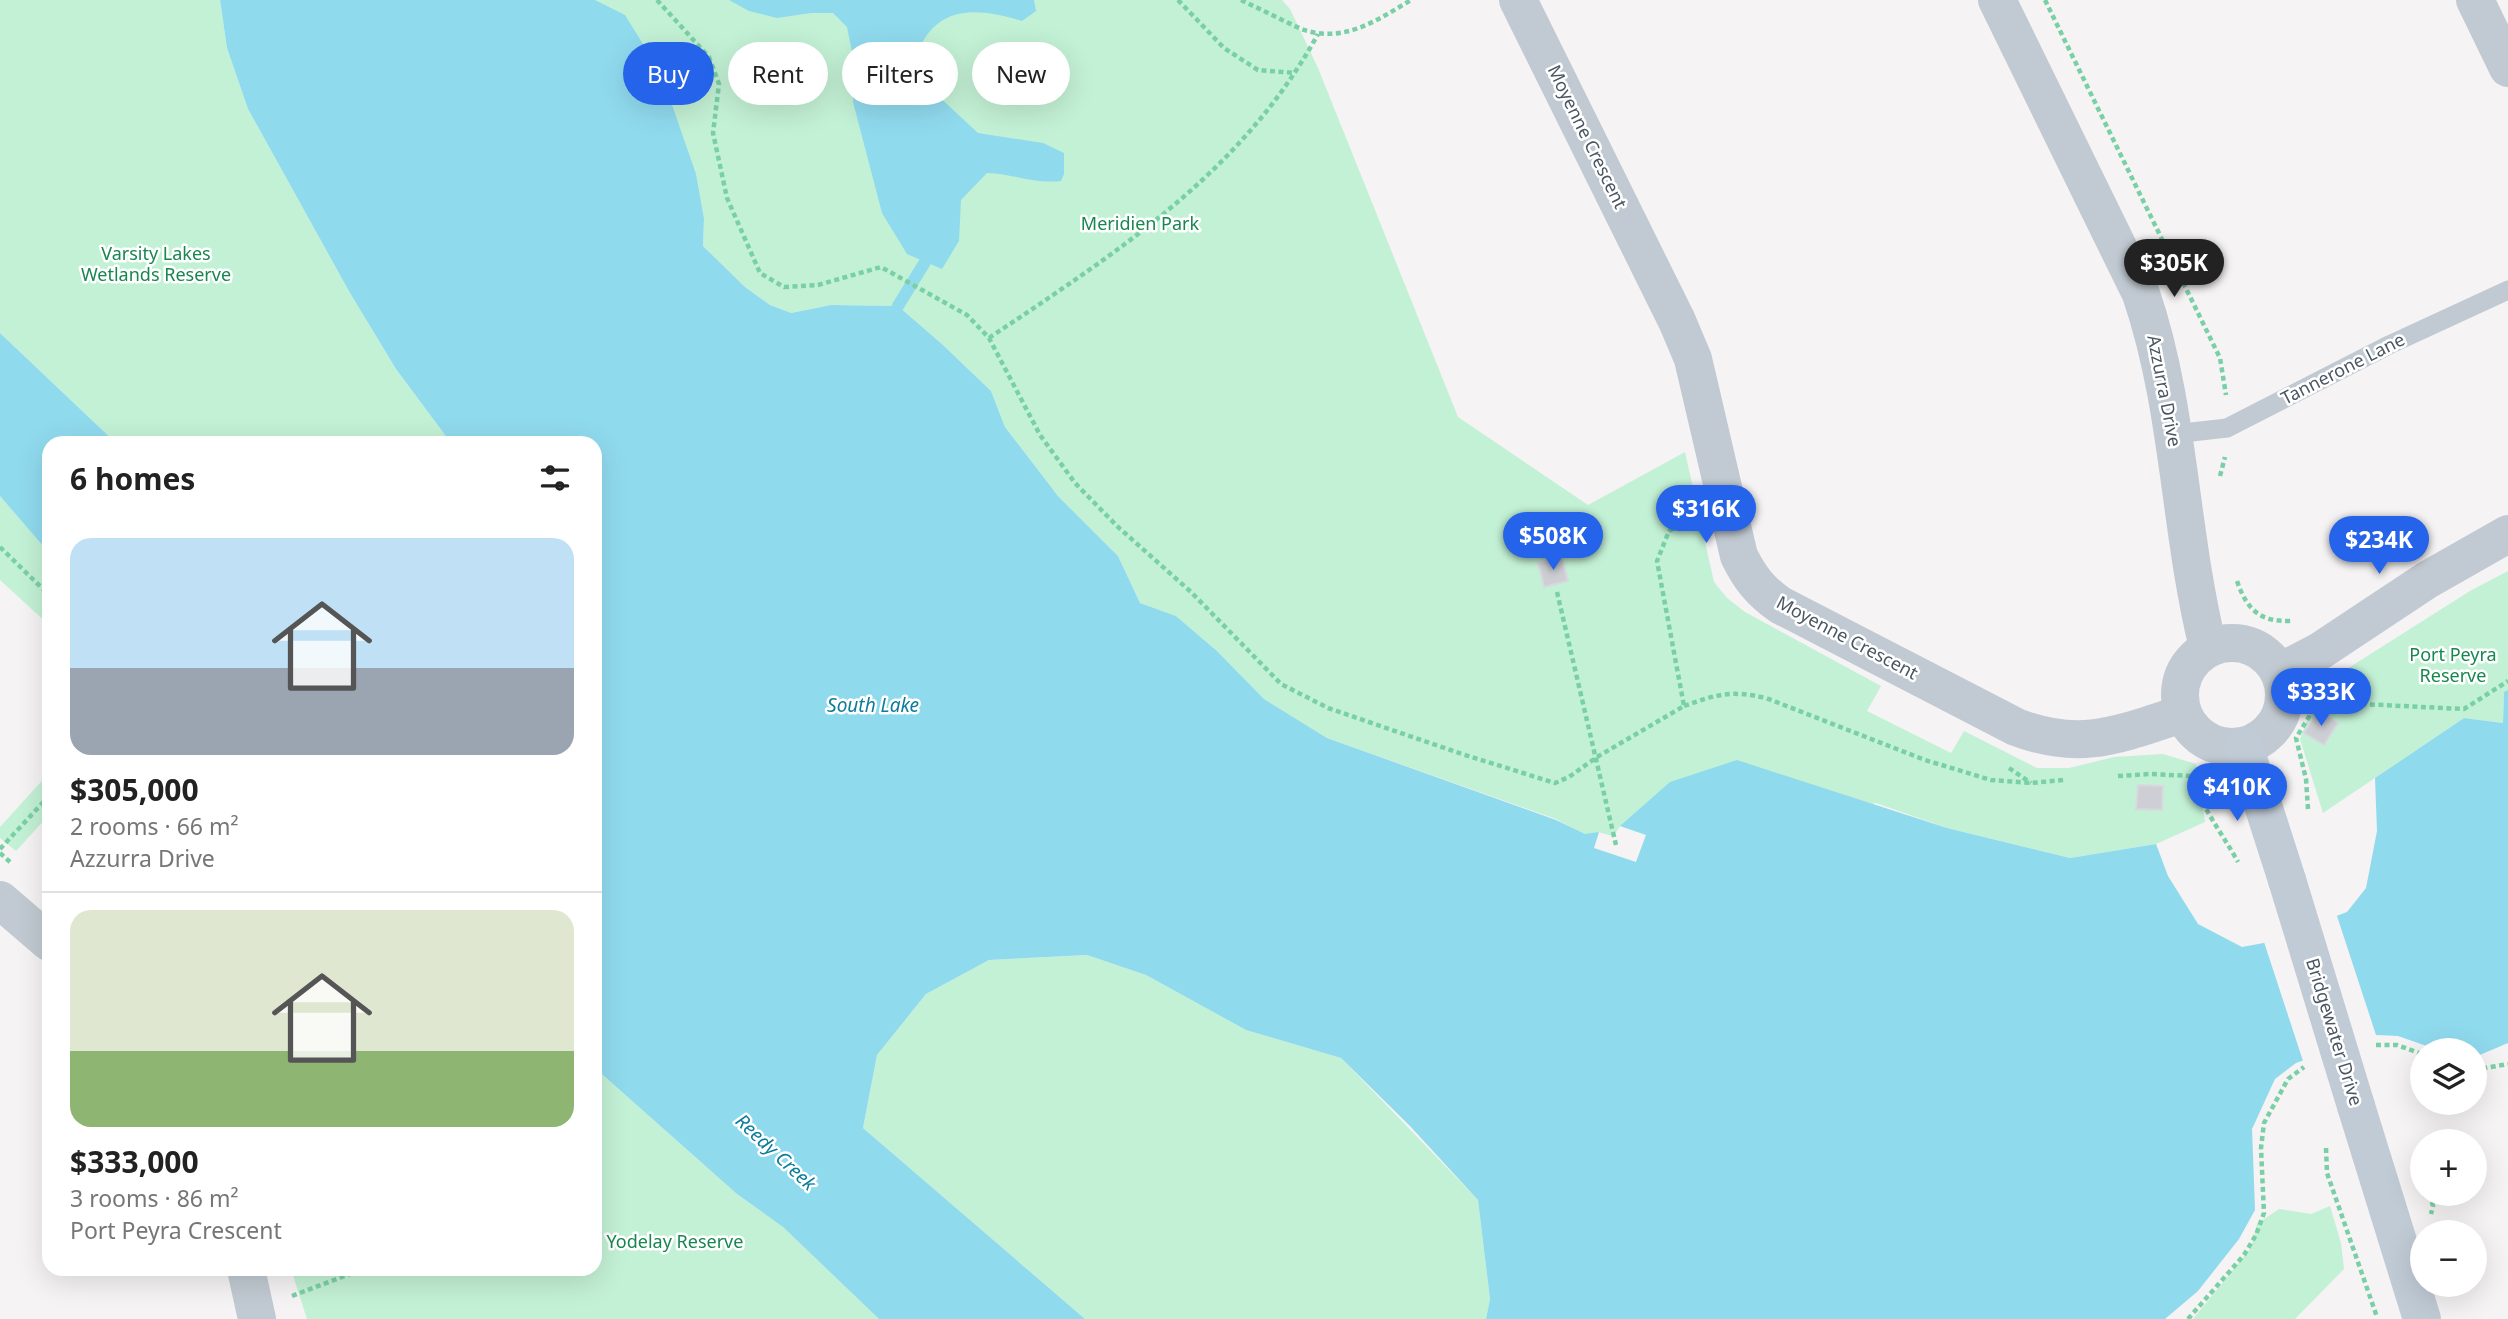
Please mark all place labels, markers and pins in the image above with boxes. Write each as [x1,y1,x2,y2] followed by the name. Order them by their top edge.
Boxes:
[2125,240,2223,299] pin: $305K
[1657,486,1755,545] pin: $316K
[1504,512,1602,572] pin: $508K
[2330,516,2428,576] pin: $234K
[2272,668,2370,728] pin: $333K
[2188,764,2286,823] pin: $410K

